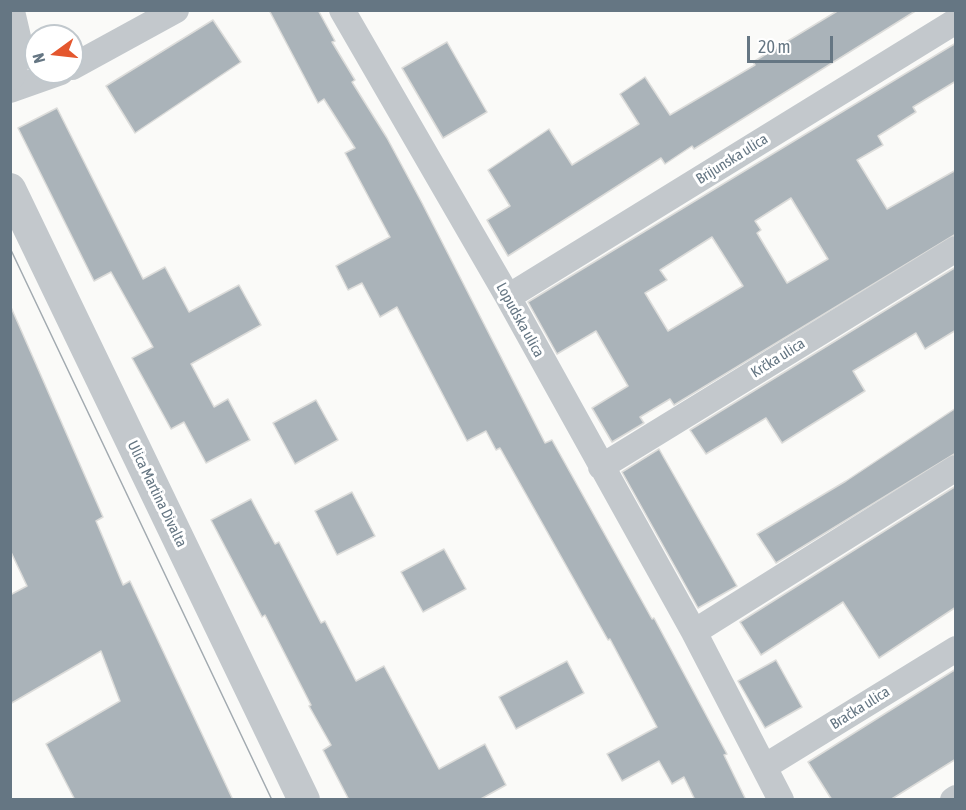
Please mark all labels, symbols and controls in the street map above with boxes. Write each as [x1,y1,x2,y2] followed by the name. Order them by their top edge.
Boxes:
[24,24,84,84] north arrow
[750,24,836,62] scale bar
[758,36,790,57] text: 20 m
[29,51,48,65] text: N
[693,130,771,188] street label: Brijunska ulica
[492,280,548,360] street label: Lopudska ulica
[748,334,808,382] street label: Krčka ulica
[123,438,191,550] street label: Ulica Martina Divalta
[827,683,893,733] street label: Bračka ulica

